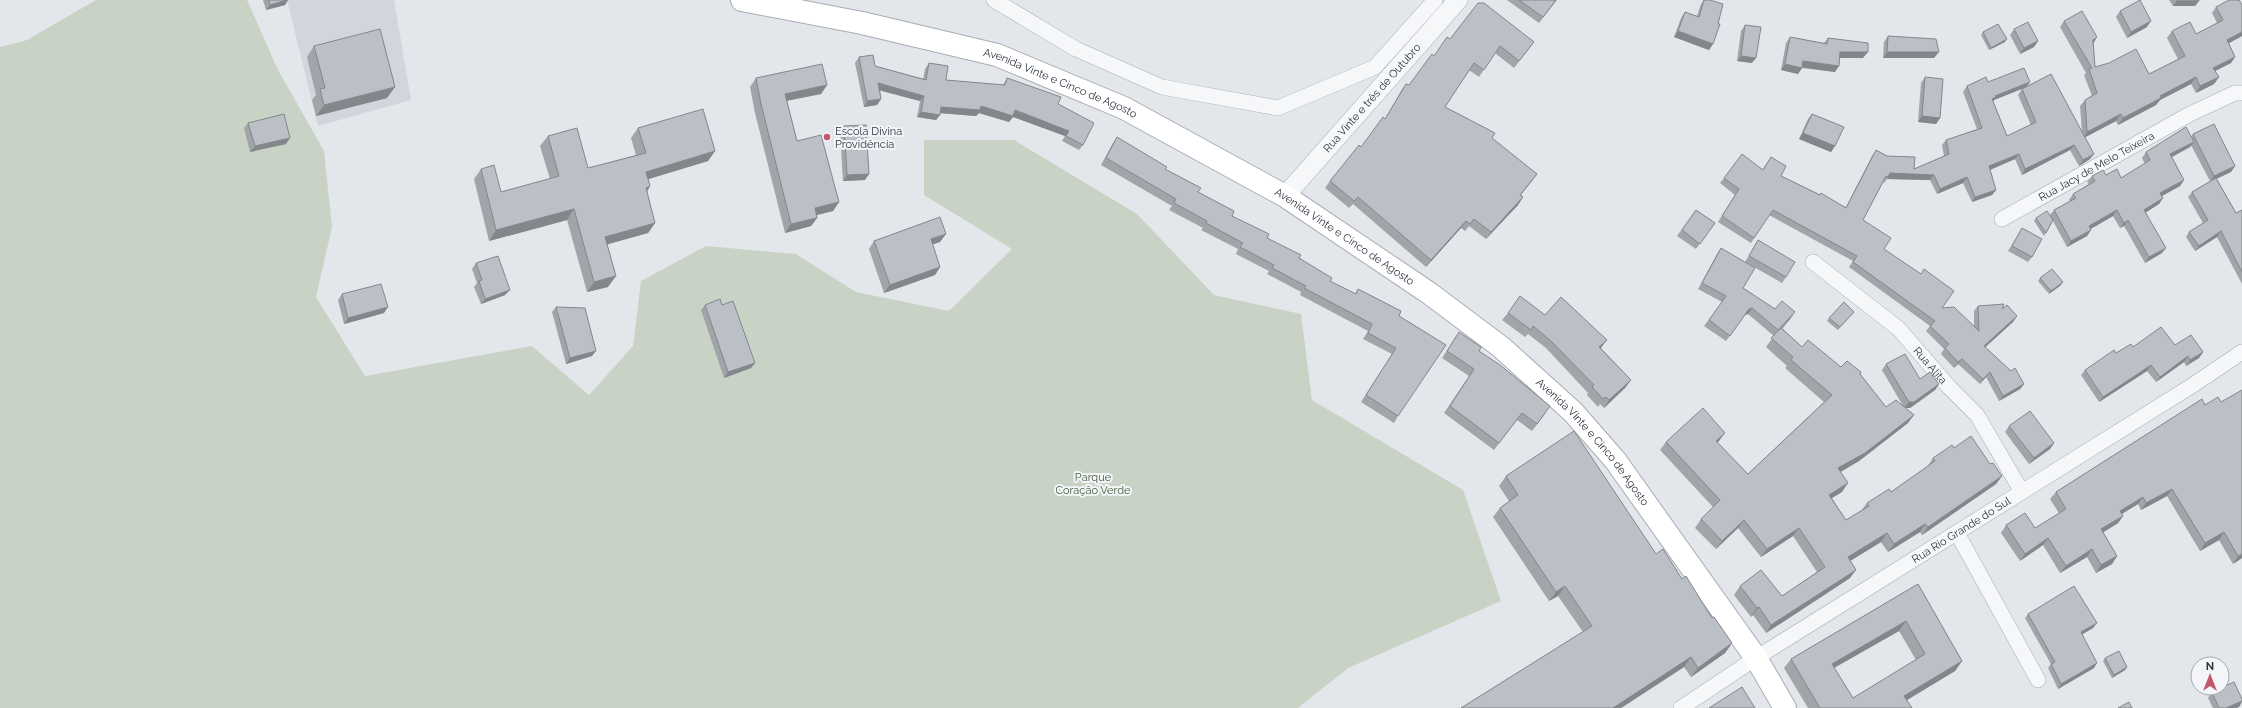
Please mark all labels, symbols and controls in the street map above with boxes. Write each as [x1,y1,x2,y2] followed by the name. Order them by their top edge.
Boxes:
[1321,41,1424,155] street label: Rua Vinte e três de Outubro
[982,46,1140,121] street label: Avenida Vinte e Cinco de Agosto
[835,125,902,151] place label: Escola Divina Providência
[2036,129,2157,204] street label: Rua Jacy de Melo Teixeira
[822,132,832,142] marker: Escola Divina Providência
[1272,186,1417,288] street label: Avenida Vinte e Cinco de Agosto
[1910,345,1949,387] street label: Rua Alita
[1533,376,1652,509] street label: Avenida Vinte e Cinco de Agosto
[1055,471,1131,497] park label: Parque Coração Verde
[1910,495,2013,566] street label: Rua Rio Grande do Sul
[2190,656,2230,696] north arrow
[2206,660,2214,673] text: N

